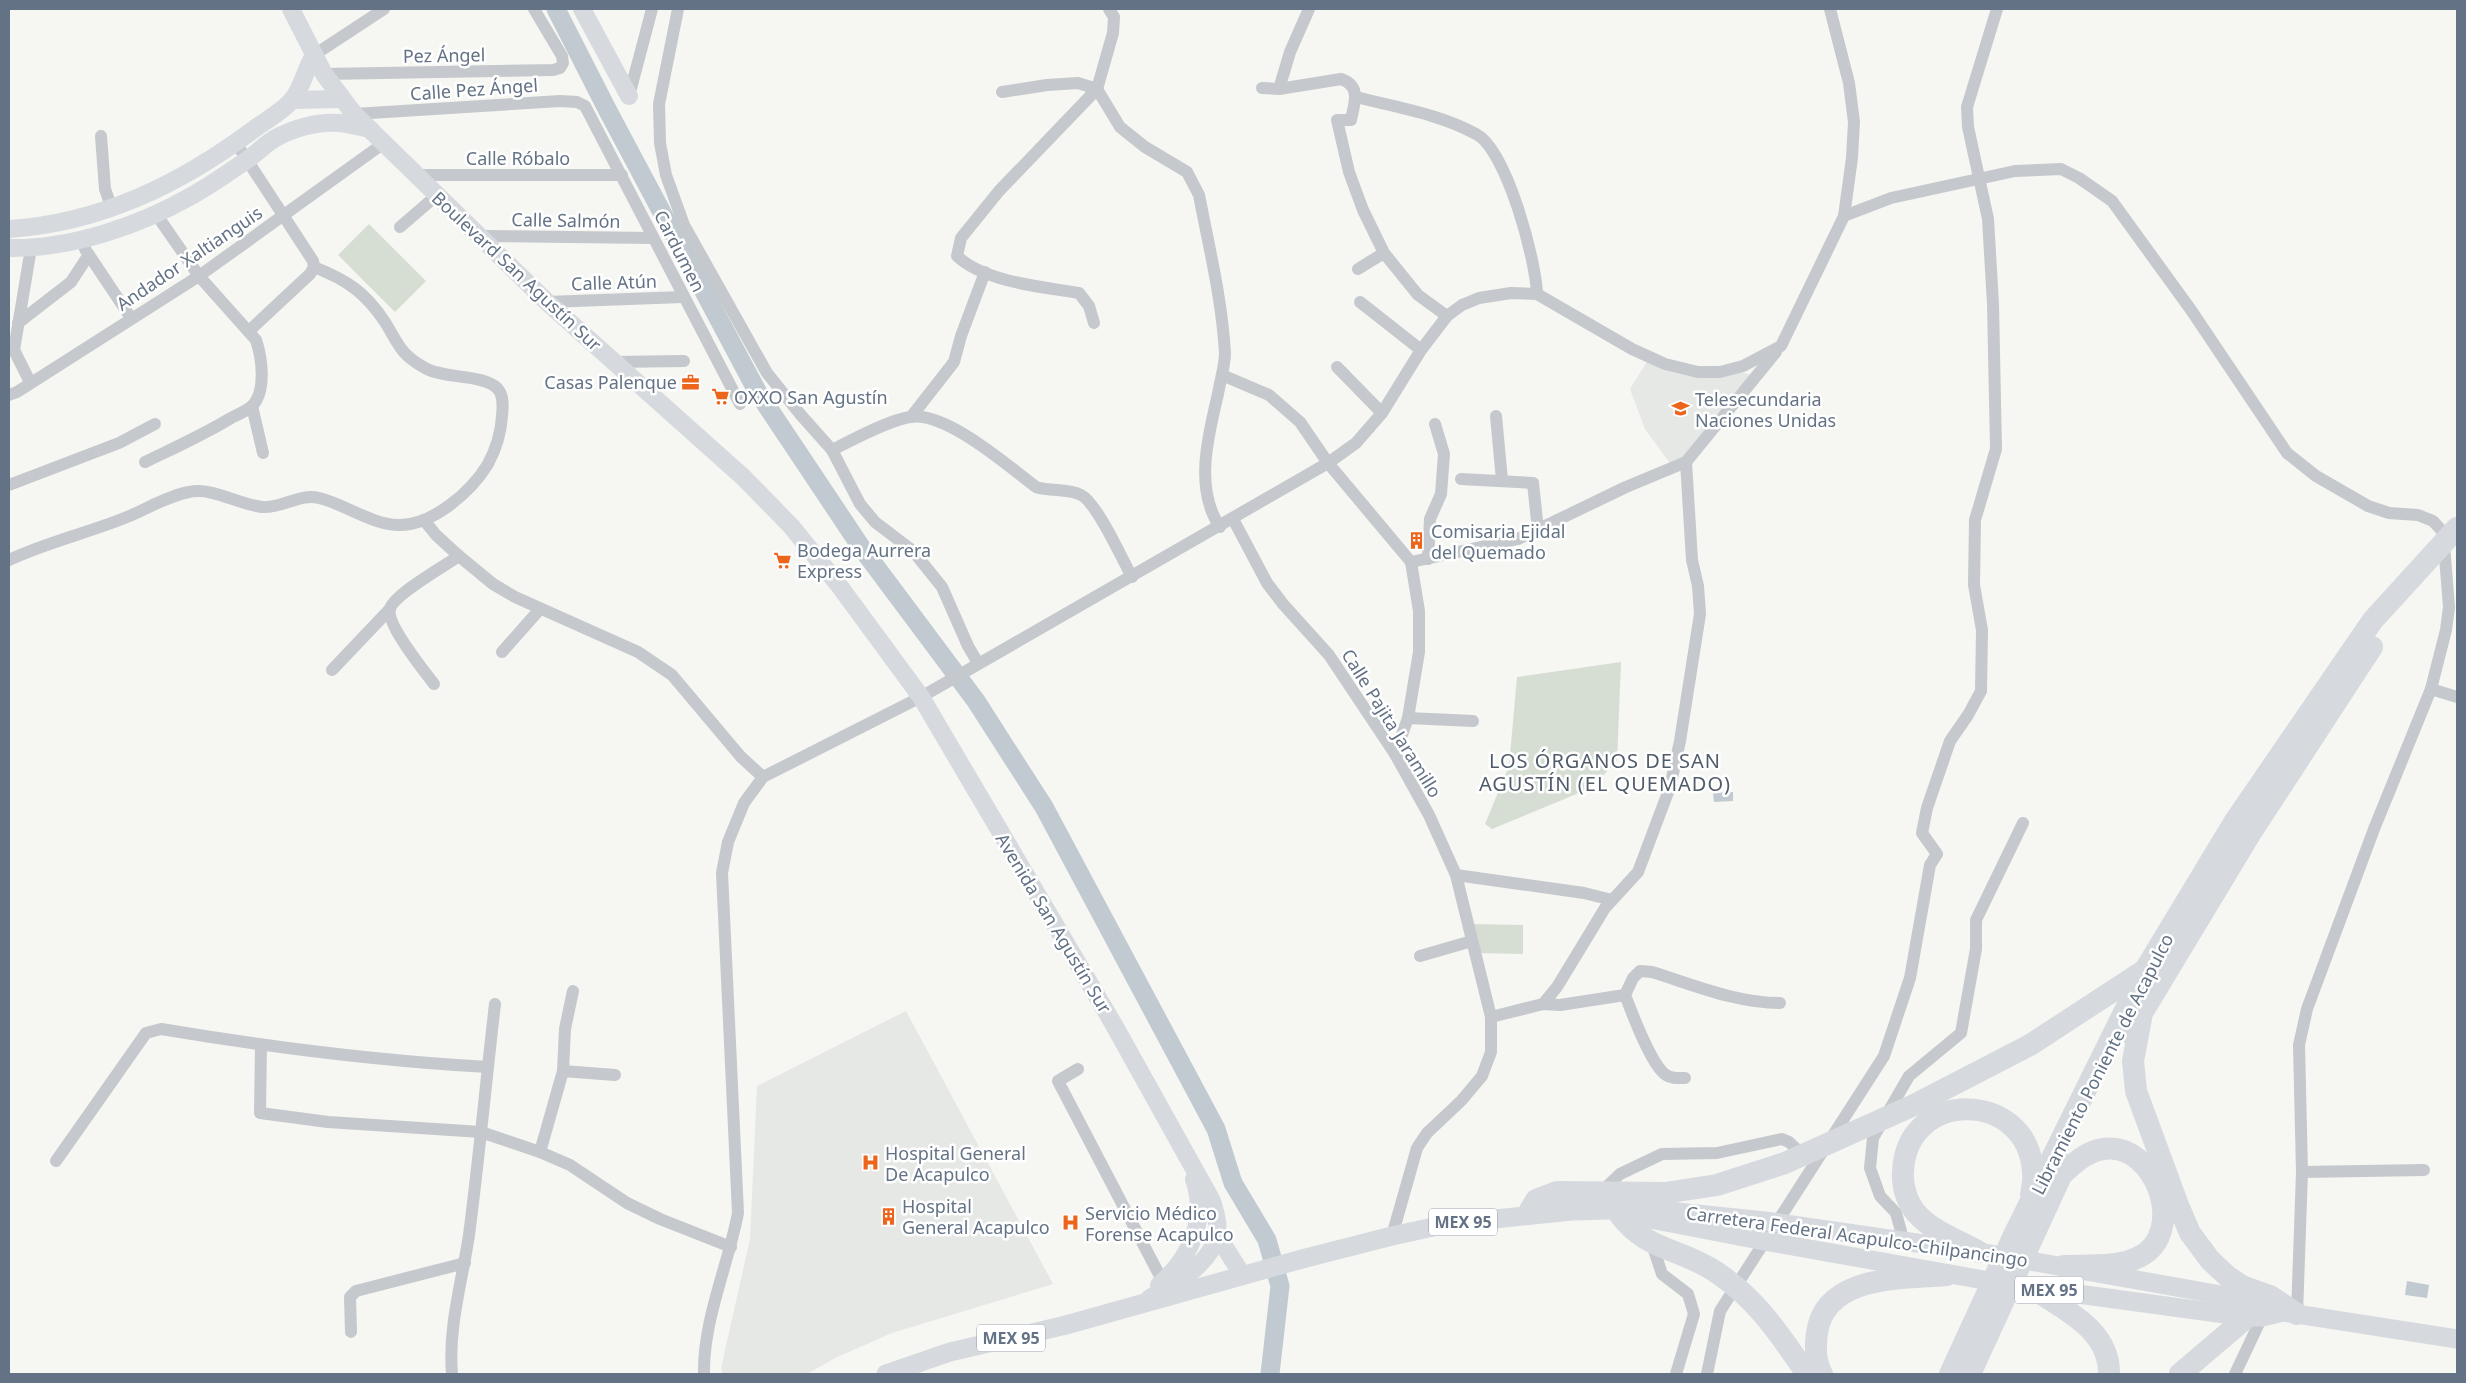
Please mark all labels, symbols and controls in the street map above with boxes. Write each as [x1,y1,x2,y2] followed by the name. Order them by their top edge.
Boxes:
[403,42,485,68] street label: Pez Ángel
[409,73,539,105] street label: Calle Pez Ángel
[466,146,570,170] street label: Calle Róbalo
[427,186,607,356] street label: Boulevard San Agustín Sur
[111,200,267,316] street label: Andador Xaltianguis
[649,206,711,296] street label: Cardumen
[511,207,621,233] street label: Calle Salmón
[571,269,657,295] street label: Calle Atún
[544,370,677,394] place label: Casas Palenque
[681,372,701,392] office icon: Casas Palenque
[734,385,888,409] place label: OXXO San Agustín
[710,387,730,407] supermarket icon: OXXO San Agustín
[1695,387,1836,432] place label: Telesecundaria Naciones Unidas
[1671,399,1691,419] school or university icon: Telesecundaria Naciones Unidas
[1431,519,1565,564] place label: Comisaria Ejidal del Quemado
[1407,531,1427,551] building icon: Comisaria Ejidal del Quemado
[797,538,931,583] place label: Bodega Aurrera Express
[773,550,793,570] supermarket icon: Bodega Aurrera Express
[1337,644,1447,802] street label: Calle Pajita Jaramillo
[1479,747,1731,797] district label: LOS ÓRGANOS DE SAN AGUSTÍN (EL QUEMADO)
[991,829,1118,1018] street label: Avenida San Agustín Sur
[2026,929,2178,1199] street label: Libramiento Poniente de Acapulco
[885,1141,1026,1186] place label: Hospital General De Acapulco
[861,1153,881,1173] hospital icon: Hospital General De Acapulco
[902,1194,1050,1239] place label: Hospital General Acapulco
[1685,1200,2029,1272] street label: Carretera Federal Acapulco-Chilpancingo
[1085,1201,1234,1246] place label: Servicio Médico Forense Acapulco
[878,1206,898,1226] building icon: Hospital General Acapulco
[1429,1208,1497,1236] road number: MEX 95
[1061,1213,1081,1233] hospital icon: Servicio Médico Forense Acapulco
[2015,1276,2083,1304] road number: MEX 95
[977,1325,1045,1352] road number: MEX 95

